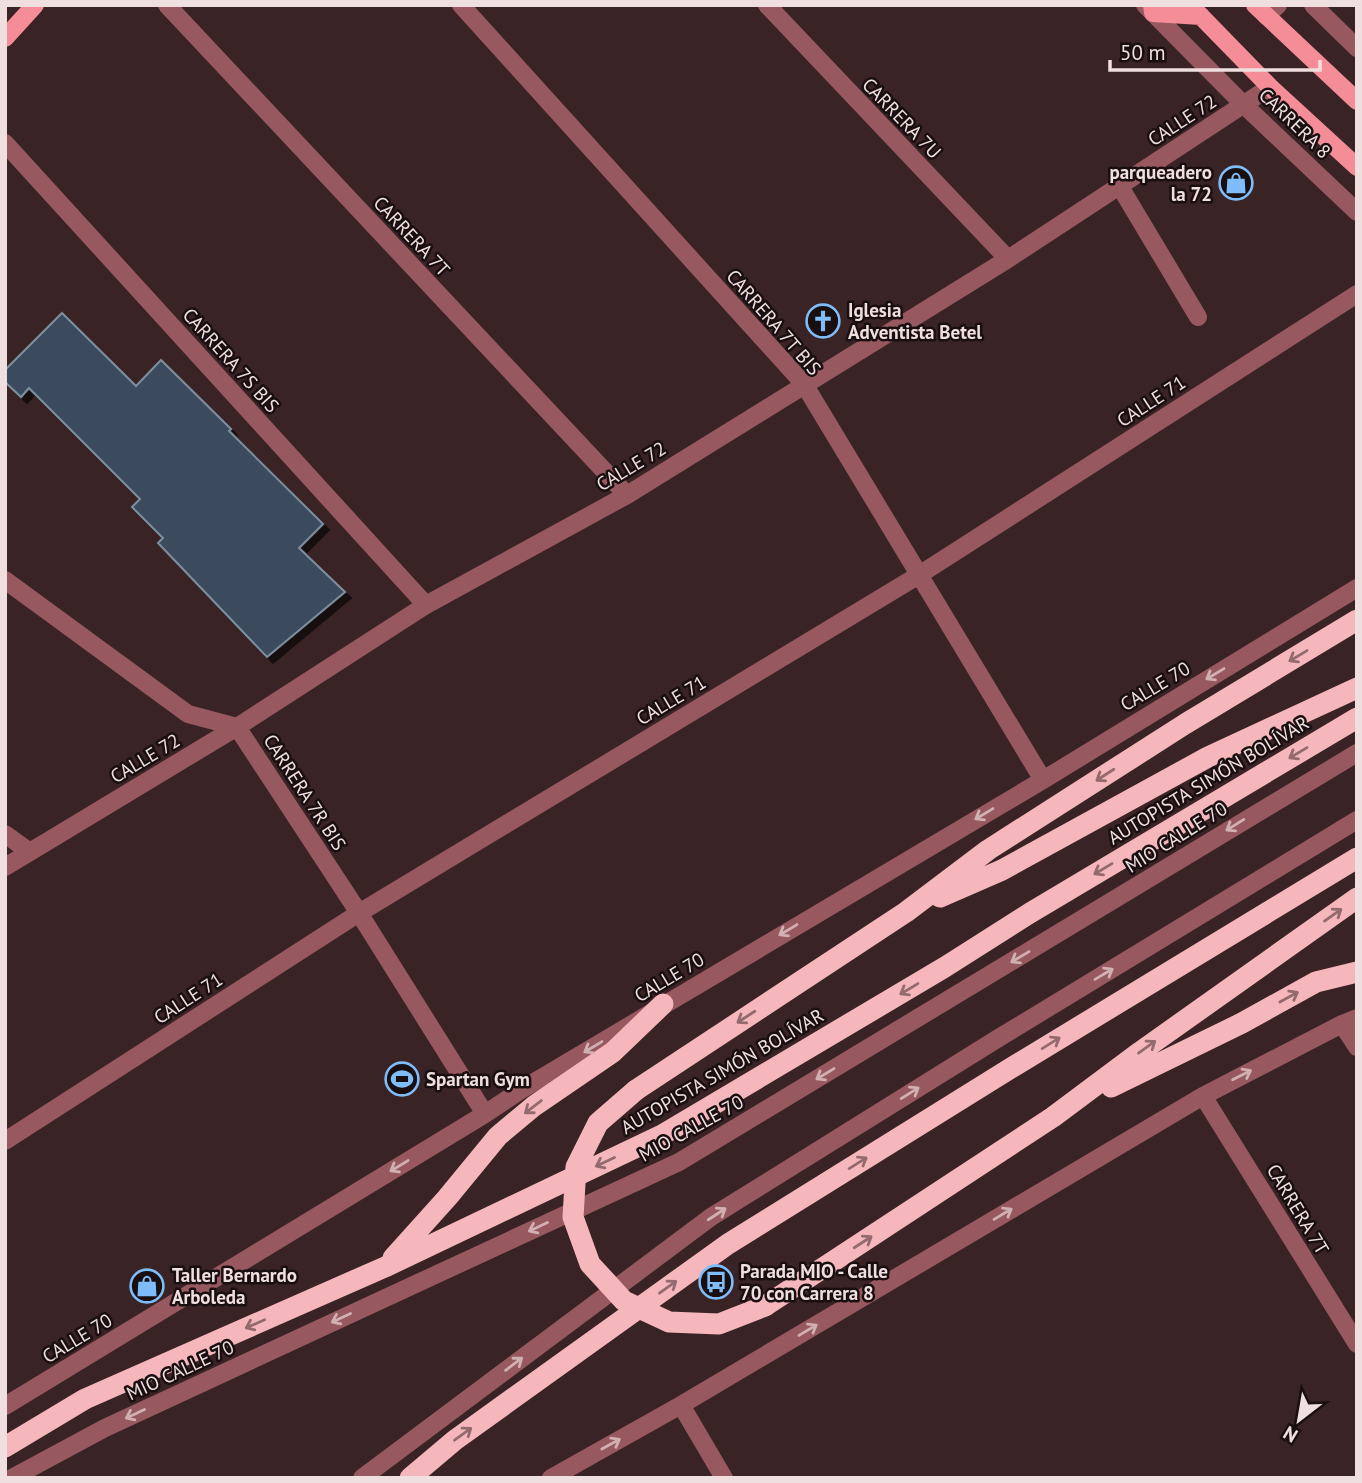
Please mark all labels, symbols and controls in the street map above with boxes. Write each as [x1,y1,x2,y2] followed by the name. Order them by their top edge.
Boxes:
[1110,28,1320,72] scale bar
[1120,39,1166,66] text: 50 m
[858,73,946,163] street label: CARRERA 7U
[1254,83,1336,163] street label: CARRERA 8
[1143,89,1221,151] street label: CALLE 72
[1109,160,1212,206] place label: parqueadero la 72
[1217,164,1255,202] shop icon: parqueadero la 72
[369,191,456,282] street label: CARRERA 7T
[722,264,826,380] street label: CARRERA 7T BIS
[848,298,982,344] place label: Iglesia Adventista Betel
[804,302,842,340] church icon: Iglesia Adventista Betel
[178,303,284,417] street label: CARRERA 7S BIS
[1112,370,1190,432] street label: CALLE 71
[592,436,670,496] street label: CALLE 72
[1289,649,1309,663] one-way arrow
[1116,656,1194,716] street label: CALLE 70
[1205,667,1225,681] one-way arrow
[632,670,710,730] street label: CALLE 71
[1103,710,1313,850] street label: AUTOPISTA SIMÓN BOLÍVAR
[106,728,184,788] street label: CALLE 72
[258,729,352,855] street label: CARRERA 7R BIS
[1289,746,1309,760] one-way arrow
[1096,768,1115,783] one-way arrow
[1121,796,1231,878] street label: MIO CALLE 70
[975,808,995,822] one-way arrow
[1226,818,1245,833] one-way arrow
[1093,863,1113,877] one-way arrow
[1323,908,1342,922] one-way arrow
[779,923,799,937] one-way arrow
[630,947,708,1007] street label: CALLE 70
[1011,950,1031,964] one-way arrow
[149,967,227,1029] street label: CALLE 71
[1093,967,1113,981] one-way arrow
[900,982,920,996] one-way arrow
[1278,990,1298,1004] one-way arrow
[616,1003,828,1139] street label: AUTOPISTA SIMÓN BOLÍVAR
[737,1010,756,1024] one-way arrow
[1041,1036,1061,1050] one-way arrow
[583,1040,603,1054] one-way arrow
[1137,1040,1156,1054] one-way arrow
[383,1060,421,1098] sports icon: Spartan Gym
[426,1067,530,1091] place label: Spartan Gym
[816,1067,836,1081] one-way arrow
[1231,1068,1252,1082] one-way arrow
[899,1086,919,1100] one-way arrow
[635,1089,747,1167] street label: MIO CALLE 70
[524,1100,543,1114] one-way arrow
[595,1156,616,1169] one-way arrow
[848,1156,868,1170] one-way arrow
[1262,1159,1335,1259] street label: CARRERA 7T
[390,1160,410,1174] one-way arrow
[706,1206,726,1220] one-way arrow
[993,1207,1013,1221] one-way arrow
[528,1221,549,1234] one-way arrow
[853,1235,872,1249] one-way arrow
[740,1259,888,1305] place label: Parada MIO - Calle 70 con Carrera 8
[172,1263,297,1309] place label: Taller Bernardo Arboleda
[697,1263,735,1301] bus stop icon: Parada MIO - Calle 70 con Carrera 8
[128,1267,166,1305] shop icon: Taller Bernardo Arboleda
[658,1280,677,1294] one-way arrow
[38,1308,116,1368] street label: CALLE 70
[331,1312,352,1325] one-way arrow
[245,1318,266,1331] one-way arrow
[797,1323,817,1337] one-way arrow
[123,1335,237,1405] street label: MIO CALLE 70
[504,1356,523,1371] one-way arrow
[1264,1385,1334,1455] north arrow
[125,1408,146,1421] one-way arrow
[1279,1421,1302,1448] text: N
[453,1427,472,1442] one-way arrow
[600,1437,621,1450] one-way arrow

